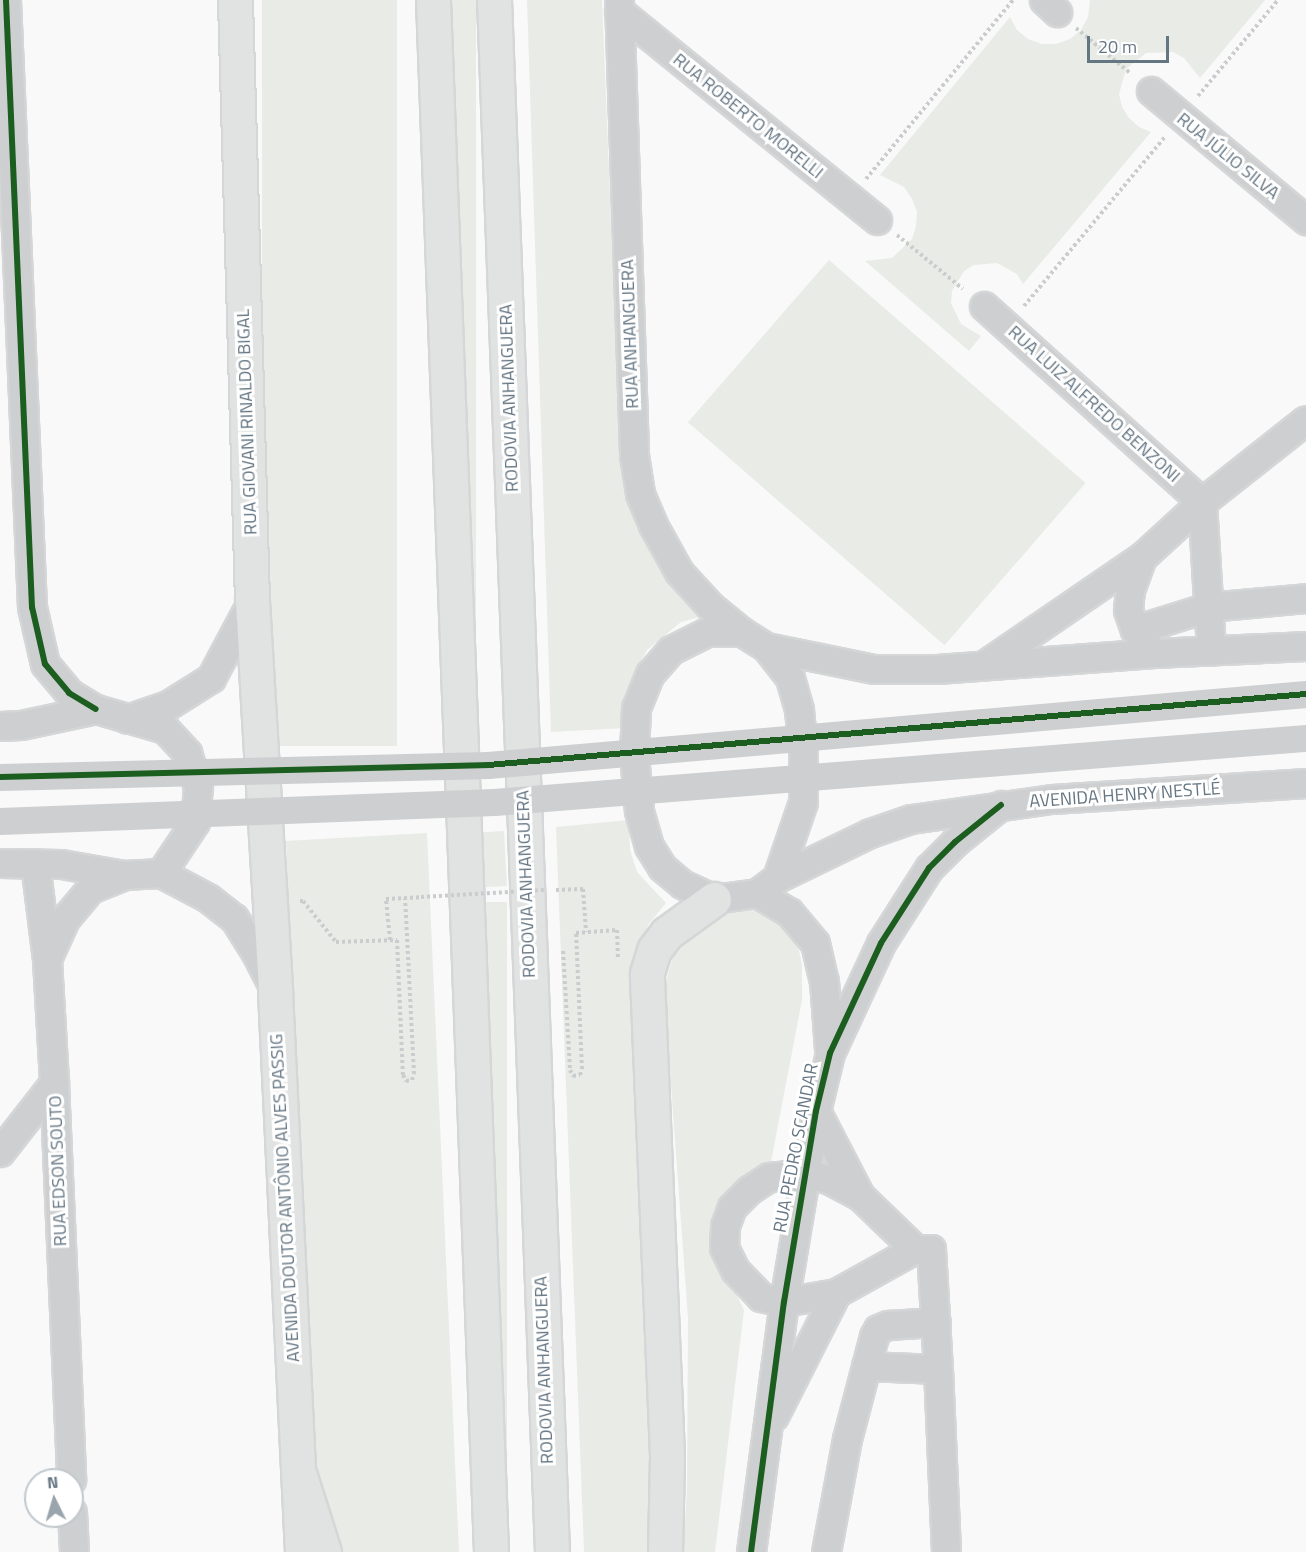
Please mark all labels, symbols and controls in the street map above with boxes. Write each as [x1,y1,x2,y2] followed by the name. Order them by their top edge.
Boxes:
[1090,24,1172,62] scale bar
[1098,33,1137,60] text: 20 m
[669,49,827,183] street label: RUA ROBERTO MORELLI
[1172,108,1284,204] street label: RUA JÚLIO SILVA
[617,259,643,409] street label: RUA ANHANGUERA
[495,304,523,492] street label: RODOVIA ANHANGUERA
[232,309,262,535] street label: RUA GIOVANI RINALDO BIGAL
[1004,321,1184,487] street label: RUA LUIZ ALFREDO BENZONI
[1029,778,1221,812] street label: AVENIDA HENRY NESTLÉ
[512,790,540,978] street label: RODOVIA ANHANGUERA
[266,1033,304,1363] street label: AVENIDA DOUTOR ANTÔNIO ALVES PASSIG
[769,1062,823,1234] street label: RUA PEDRO SCANDAR
[45,1095,71,1247] street label: RUA EDSON SOUTO
[530,1276,558,1464] street label: RODOVIA ANHANGUERA
[24,1468,84,1528] north arrow
[46,1470,59,1494] text: N

